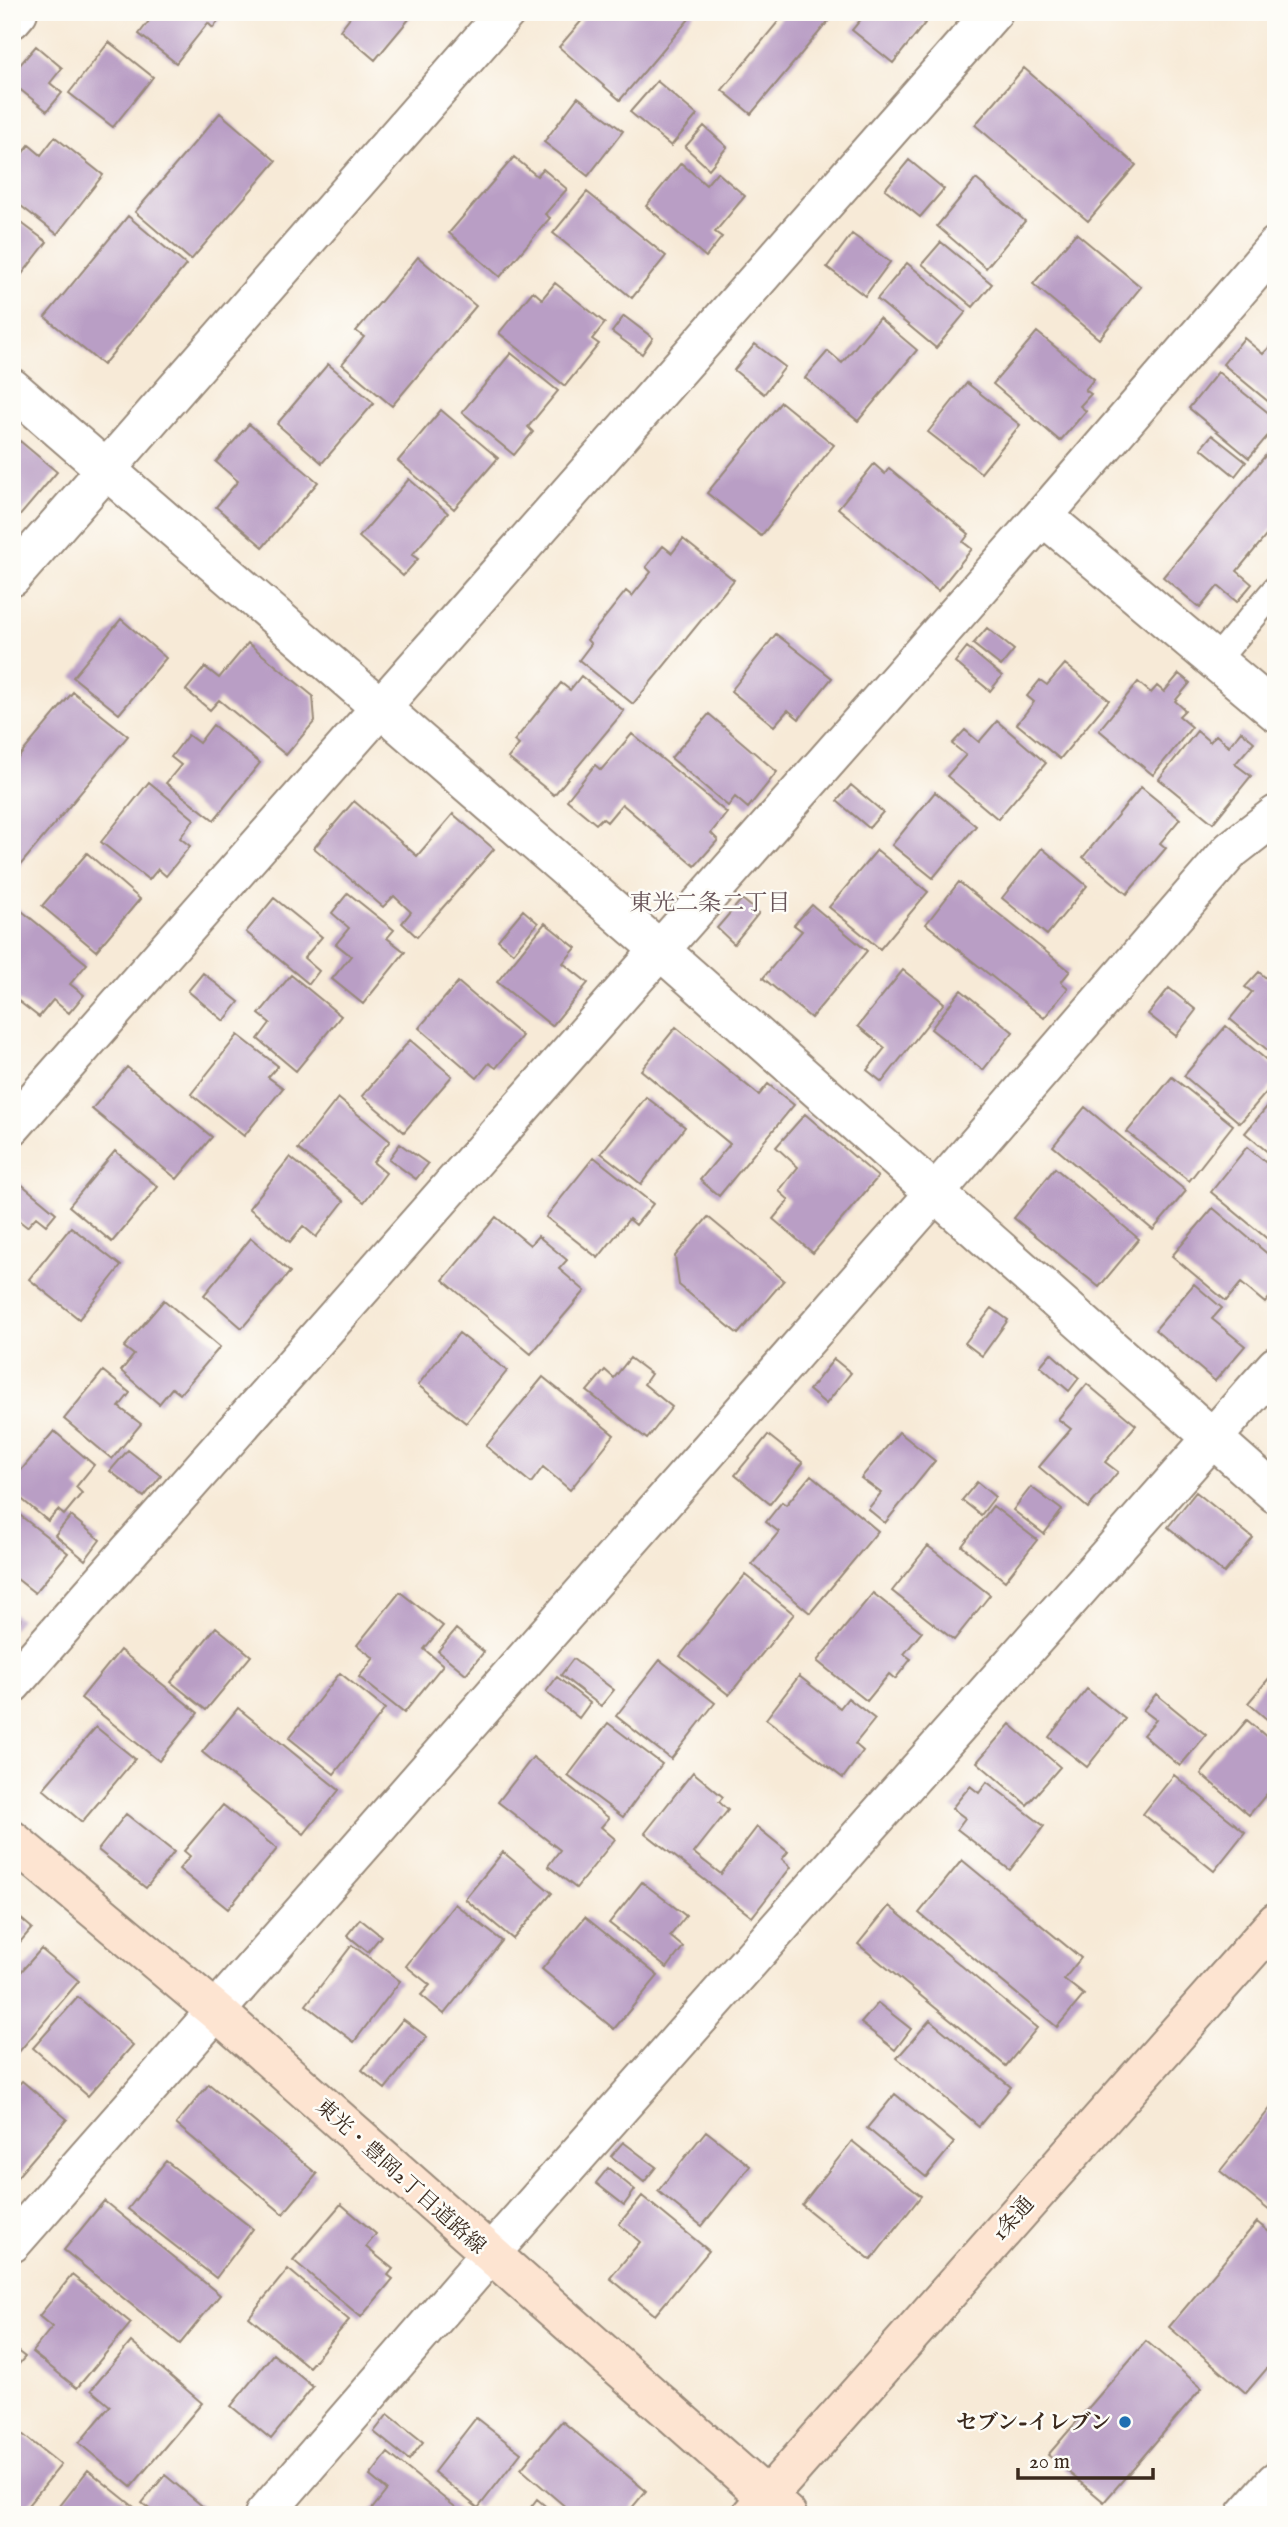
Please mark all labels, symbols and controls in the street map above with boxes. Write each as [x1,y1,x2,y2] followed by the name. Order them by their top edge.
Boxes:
[630,889,791,918] district label: 東光二条二丁目
[309,2094,491,2261] street label: 東光・豊岡2丁目道路線
[987,2191,1041,2247] street label: 1条通
[956,2410,1111,2437] place label: セブン-イレブン
[1117,2414,1133,2430] marker: セブン-イレブン
[1018,2436,1153,2480] scale bar
[1029,2449,1070,2476] text: 20 m

